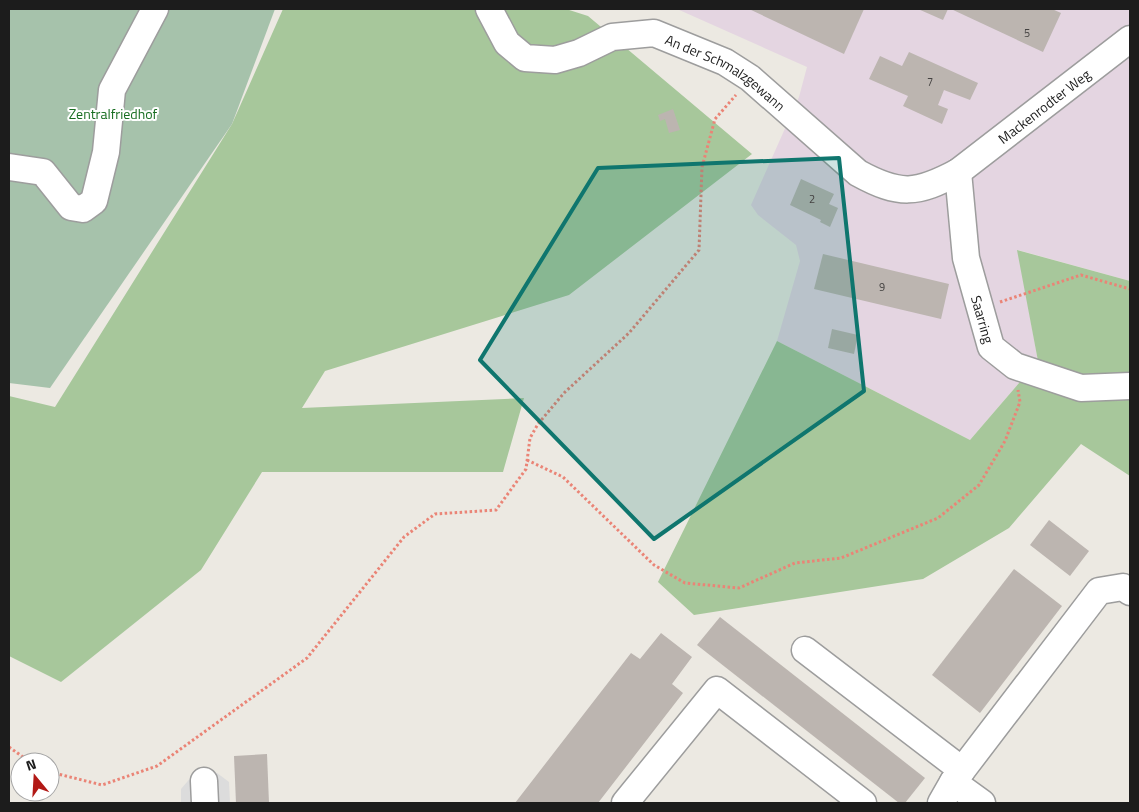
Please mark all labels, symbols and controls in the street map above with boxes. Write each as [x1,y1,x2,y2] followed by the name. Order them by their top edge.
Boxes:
[1024,25,1030,41] house number: 5
[662,28,791,115] street label: An der Schmalzgewann
[993,63,1094,148] street label: Mackenrodter Weg
[927,74,933,90] house number: 7
[69,103,158,124] park label: Zentralfriedhof
[809,191,815,207] house number: 2
[879,279,885,295] house number: 9
[966,293,1000,346] street label: Saarring
[10,752,60,802] north arrow
[23,753,39,776] text: N

